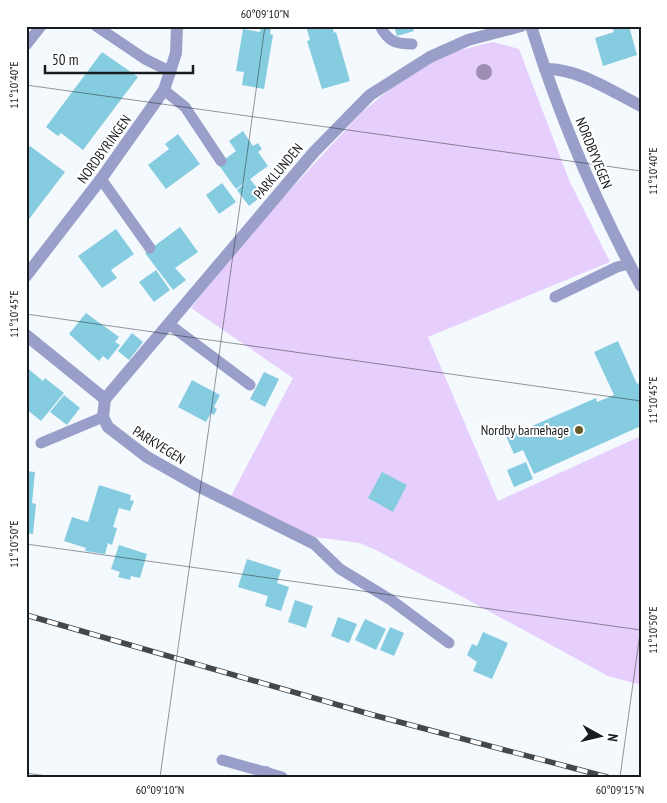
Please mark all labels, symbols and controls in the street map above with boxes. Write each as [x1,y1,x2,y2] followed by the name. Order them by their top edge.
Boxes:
[241,6,289,21] text: 60°09'10"N
[45,42,192,74] scale bar
[52,50,78,69] text: 50 m
[6,61,21,109] text: 11°10'40"E
[73,111,135,187] street label: NORDBYRINGEN
[572,115,616,191] street label: NORDBYVEGEN
[249,139,307,203] street label: PARKLUNDEN
[645,147,660,195] text: 11°10'40"E
[6,290,21,338] text: 11°10'45"E
[645,376,660,424] text: 11°10'45"E
[481,421,569,439] place label: Nordby barnehage
[129,422,189,468] street label: PARKVEGEN
[573,424,585,436] marker: Nordby barnehage
[6,520,21,568] text: 11°10'50"E
[645,606,660,654] text: 11°10'50"E
[574,710,624,760] north arrow
[603,733,622,743] text: N
[136,782,184,797] text: 60°09'10"N
[596,782,644,797] text: 60°09'15"N

